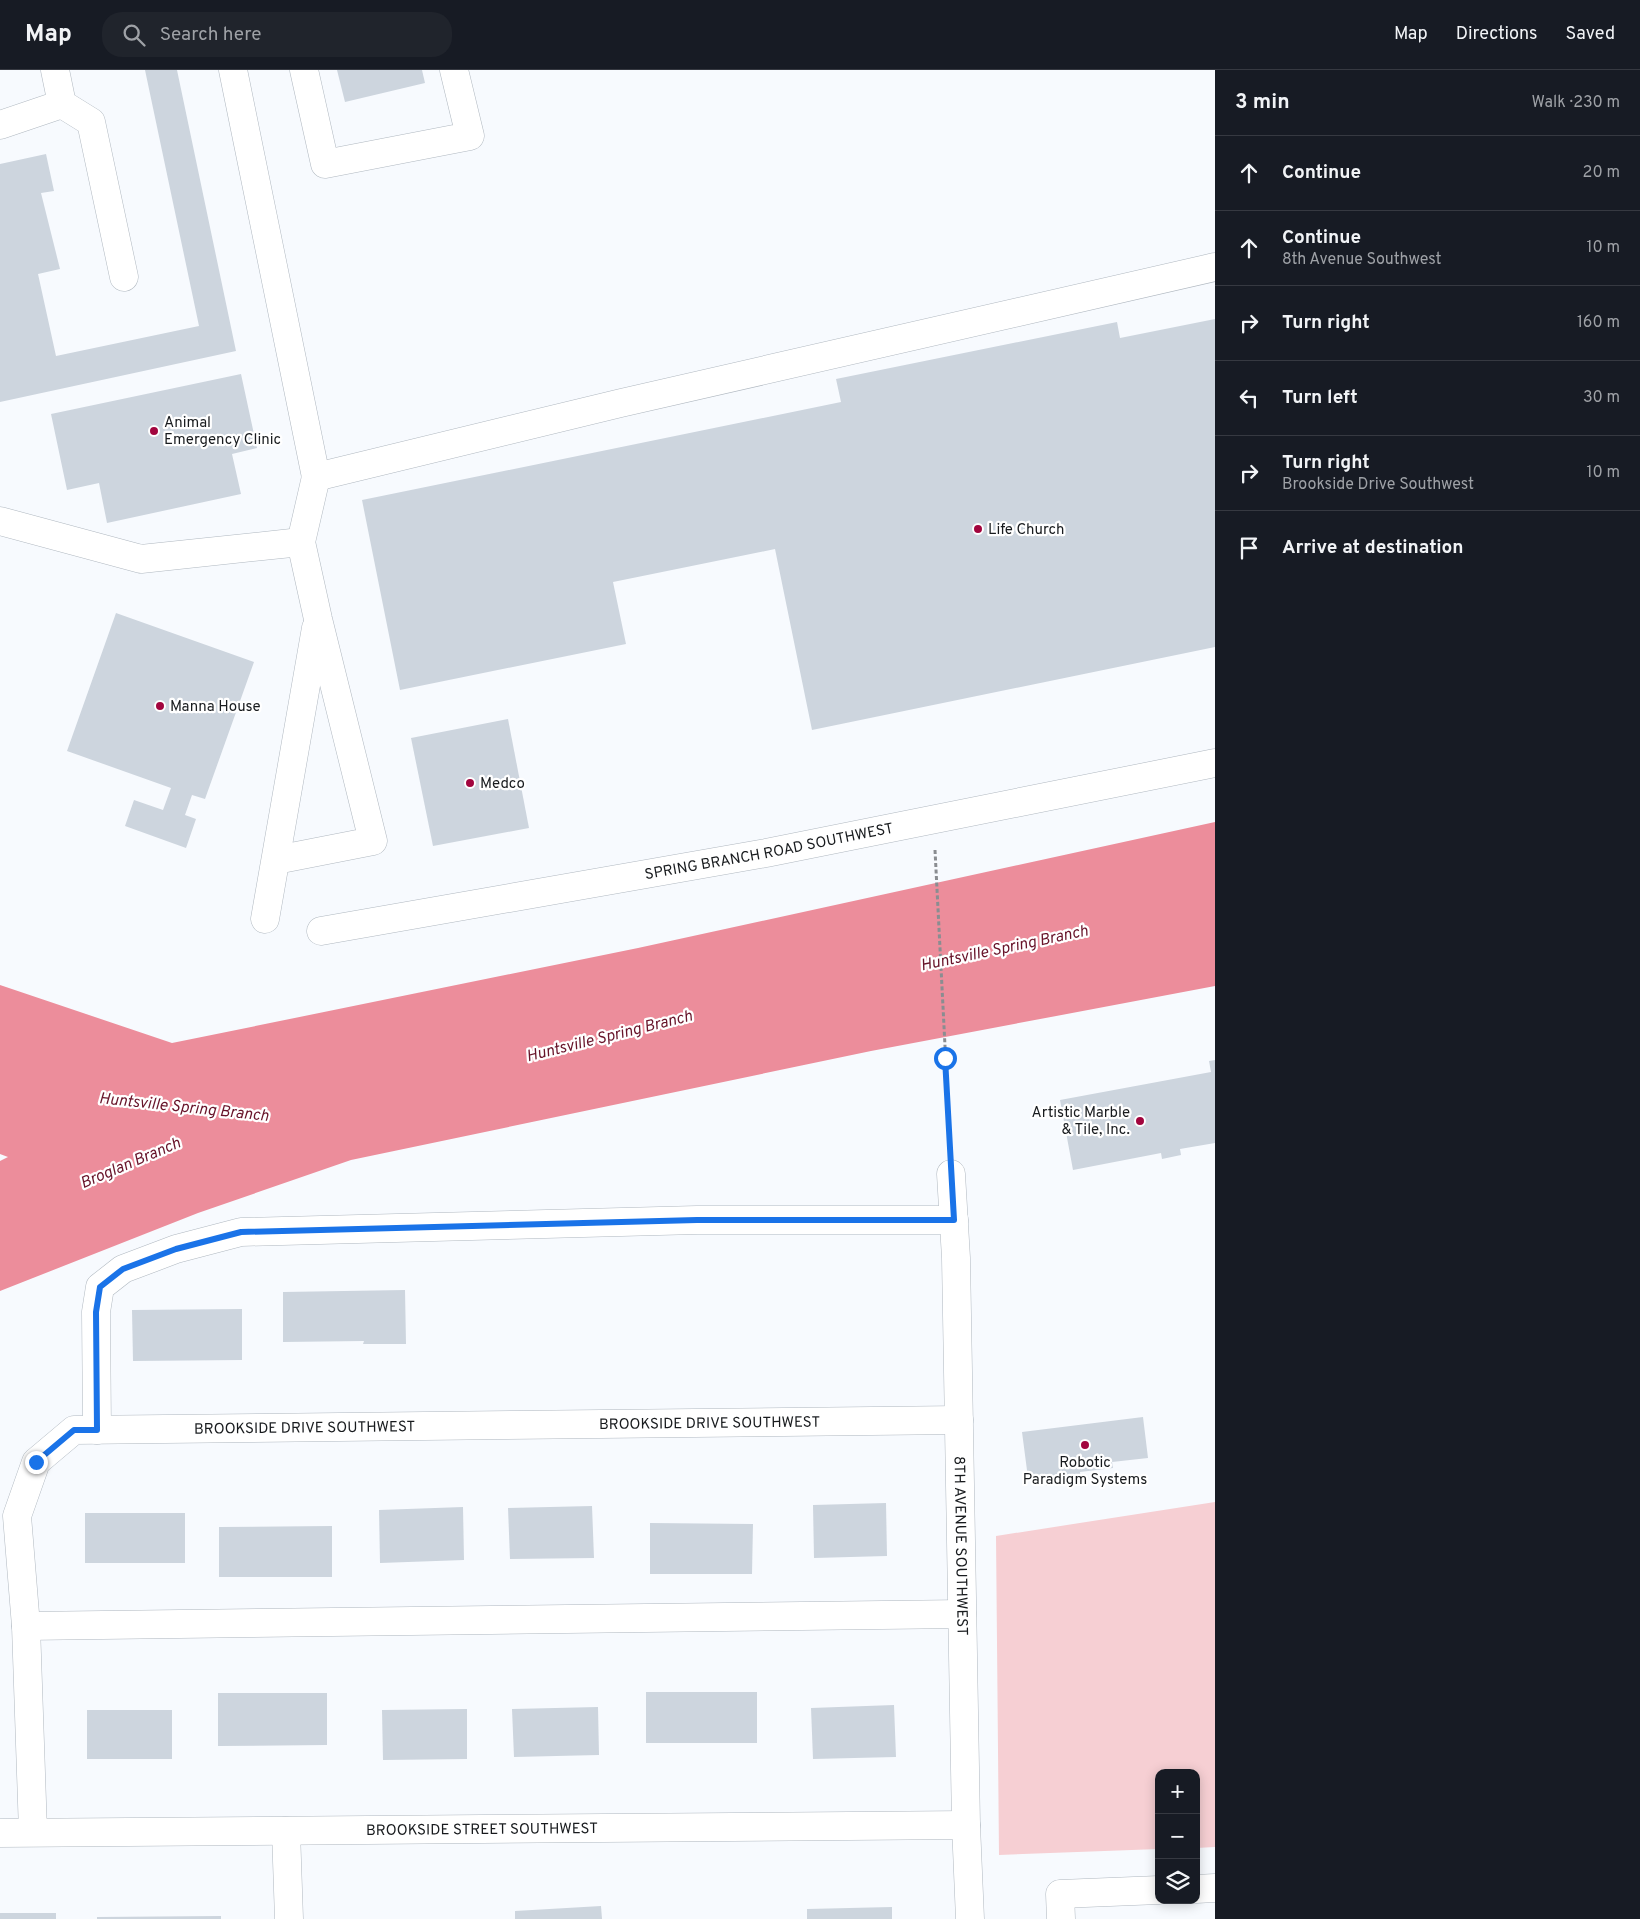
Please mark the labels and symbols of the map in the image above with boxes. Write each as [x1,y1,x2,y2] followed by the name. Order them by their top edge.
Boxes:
[164,414,281,450] place label: Animal Emergency Clinic
[148,425,160,437] marker: Animal Emergency Clinic
[988,521,1065,540] place label: Life Church
[972,523,984,535] marker: Life Church
[170,698,261,717] place label: Manna House
[154,700,166,712] marker: Manna House
[480,775,525,794] place label: Medco
[464,777,476,789] marker: Medco
[643,820,895,885] street label: SPRING BRANCH ROAD SOUTHWEST
[919,921,1090,976] water label: Huntsville Spring Branch
[524,1007,695,1067] water label: Huntsville Spring Branch
[934,1047,957,1070] route start
[98,1089,270,1127] water label: Huntsville Spring Branch
[1032,1104,1130,1140] place label: Artistic Marble & Tile, Inc.
[1134,1115,1146,1127] marker: Artistic Marble & Tile, Inc.
[78,1134,184,1194] water label: Broglan Branch
[599,1414,820,1435] street label: BROOKSIDE DRIVE SOUTHWEST
[194,1418,415,1440] street label: BROOKSIDE DRIVE SOUTHWEST
[1079,1439,1091,1451] marker: Robotic Paradigm Systems
[25,1451,48,1474] route end
[1023,1454,1147,1490] place label: Robotic Paradigm Systems
[948,1456,971,1636] street label: 8TH AVENUE SOUTHWEST
[366,1820,598,1841] street label: BROOKSIDE STREET SOUTHWEST

